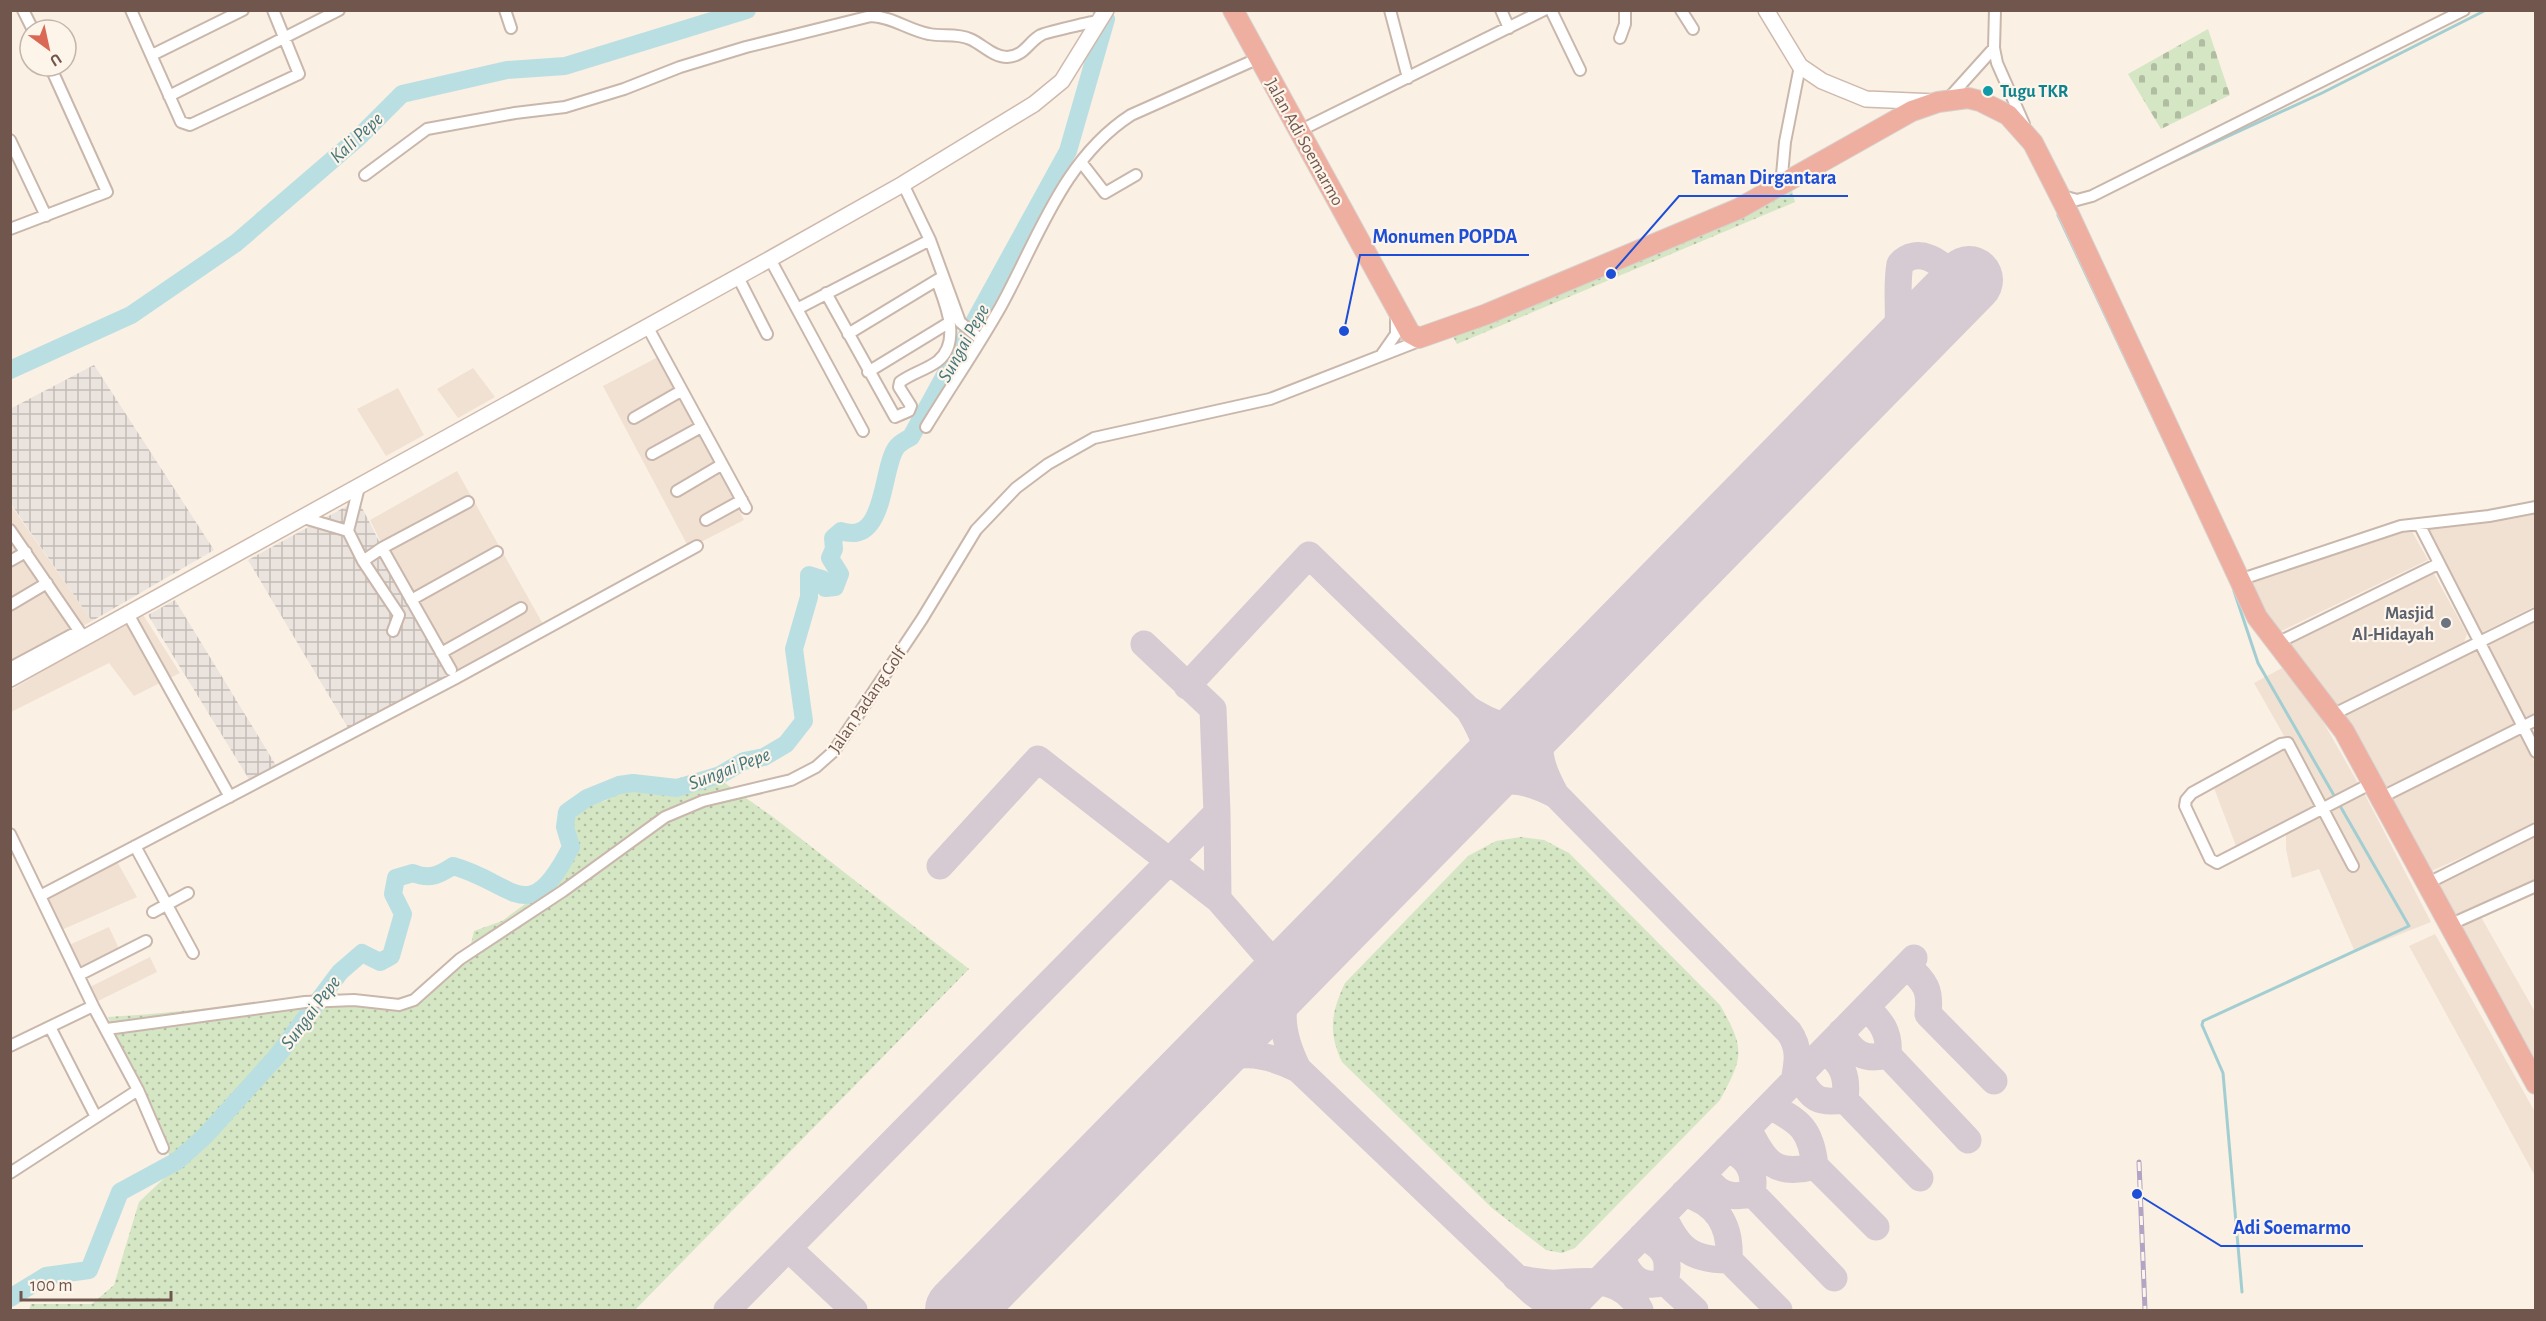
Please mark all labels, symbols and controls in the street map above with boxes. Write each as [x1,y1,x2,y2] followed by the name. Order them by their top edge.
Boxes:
[18,18,78,78] north arrow
[47,50,64,69] text: U
[1262,76,1346,209] street label: Jalan Adi Soemarmo
[2000,83,2069,101] place label: Tugu TKR
[1981,84,1995,98] marker: Tugu TKR
[326,108,387,167] water label: Kali Pepe
[1679,158,1848,196] callout: Taman Dirgantara
[1691,168,1837,188] text: Taman Dirgantara
[1360,217,1529,255] callout: Monumen POPDA
[1372,227,1518,247] text: Monumen POPDA
[934,301,994,386] water label: Sungai Pepe
[2352,605,2435,644] place label: Masjid Al-Hidayah
[2439,616,2453,630] marker: Masjid Al-Hidayah
[826,643,911,757] street label: Jalan Padang Golf
[686,744,773,794] water label: Sungai Pepe
[277,972,345,1053] water label: Sungai Pepe
[2221,1208,2363,1246] callout: Adi Soemarmo
[2233,1218,2351,1238] text: Adi Soemarmo
[21,1264,171,1302] scale bar
[30,1277,73,1295] text: 100 m

